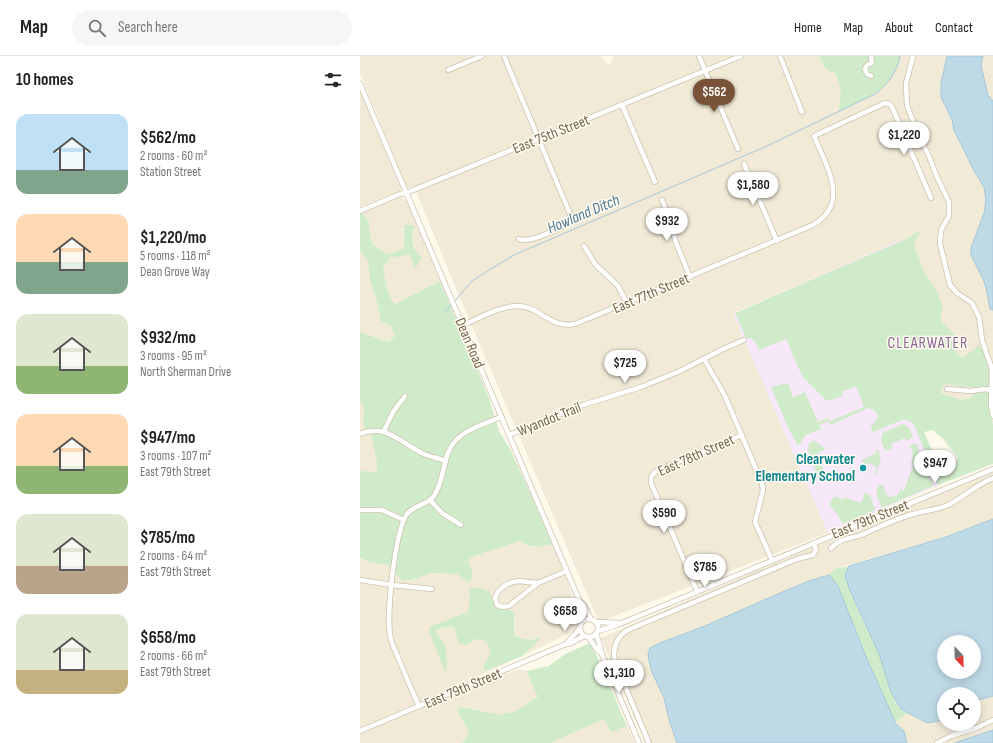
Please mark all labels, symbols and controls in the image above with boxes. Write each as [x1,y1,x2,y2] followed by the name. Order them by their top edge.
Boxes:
[72,10,352,46] search box
[20,16,48,39] text: Map
[86,17,108,39] icon: search
[118,18,178,37] text: Search here
[794,19,822,36] text: Home
[844,19,863,36] text: Map
[885,19,913,36] text: About
[935,19,973,36] text: Contact
[322,69,344,91] icon: filters
[16,70,73,90] text: 10 homes
[690,79,738,113] pin: $562
[702,84,726,100] text: $562
[510,110,593,158] street label: East 75th Street
[871,122,937,156] pin: $1,220
[888,127,920,143] text: $1,220
[140,128,196,148] text: $562/mo
[48,130,96,178] icon: home
[140,148,207,164] text: 2 rooms · 60 m²
[140,164,201,180] text: Station Street
[720,172,786,206] pin: $1,580
[736,177,770,193] text: $1,580
[545,191,623,238] water label: Howland Ditch
[643,208,691,242] pin: $932
[655,213,679,229] text: $932
[140,228,206,248] text: $1,220/mo
[48,230,96,278] icon: home
[140,248,211,264] text: 5 rooms · 118 m²
[140,264,210,280] text: Dean Grove Way
[610,269,693,318] street label: East 77th Street
[450,315,489,371] street label: Dean Road
[140,328,196,348] text: $932/mo
[48,330,96,378] icon: home
[888,334,969,353] district label: CLEARWATER
[140,348,207,364] text: 3 rooms · 95 m²
[601,350,649,384] pin: $725
[613,355,637,371] text: $725
[140,364,231,380] text: North Sherman Drive
[514,398,584,441] street label: Wyandot Trail
[140,428,195,448] text: $947/mo
[48,430,96,478] icon: home
[655,430,738,481] street label: East 78th Street
[140,448,212,464] text: 3 rooms · 107 m²
[756,450,855,486] place label: Clearwater Elementary School
[911,450,959,484] pin: $947
[923,455,947,471] text: $947
[858,463,868,473] marker: Clearwater Elementary School
[140,464,211,480] text: East 79th Street
[829,495,912,544] street label: East 79th Street
[640,500,688,534] pin: $590
[652,505,676,521] text: $590
[140,528,195,548] text: $785/mo
[48,530,96,578] icon: home
[140,548,207,564] text: 2 rooms · 64 m²
[681,554,729,588] pin: $785
[693,559,717,575] text: $785
[140,564,211,580] text: East 79th Street
[541,598,589,632] pin: $658
[553,603,577,619] text: $658
[140,628,196,648] text: $658/mo
[48,630,96,678] icon: home
[937,635,981,679] north arrow
[937,635,981,731] map controls
[140,648,207,664] text: 2 rooms · 66 m²
[586,660,652,694] pin: $1,310
[140,664,211,680] text: East 79th Street
[422,664,505,713] street label: East 79th Street
[603,665,635,681] text: $1,310
[937,687,981,731] button: locate

